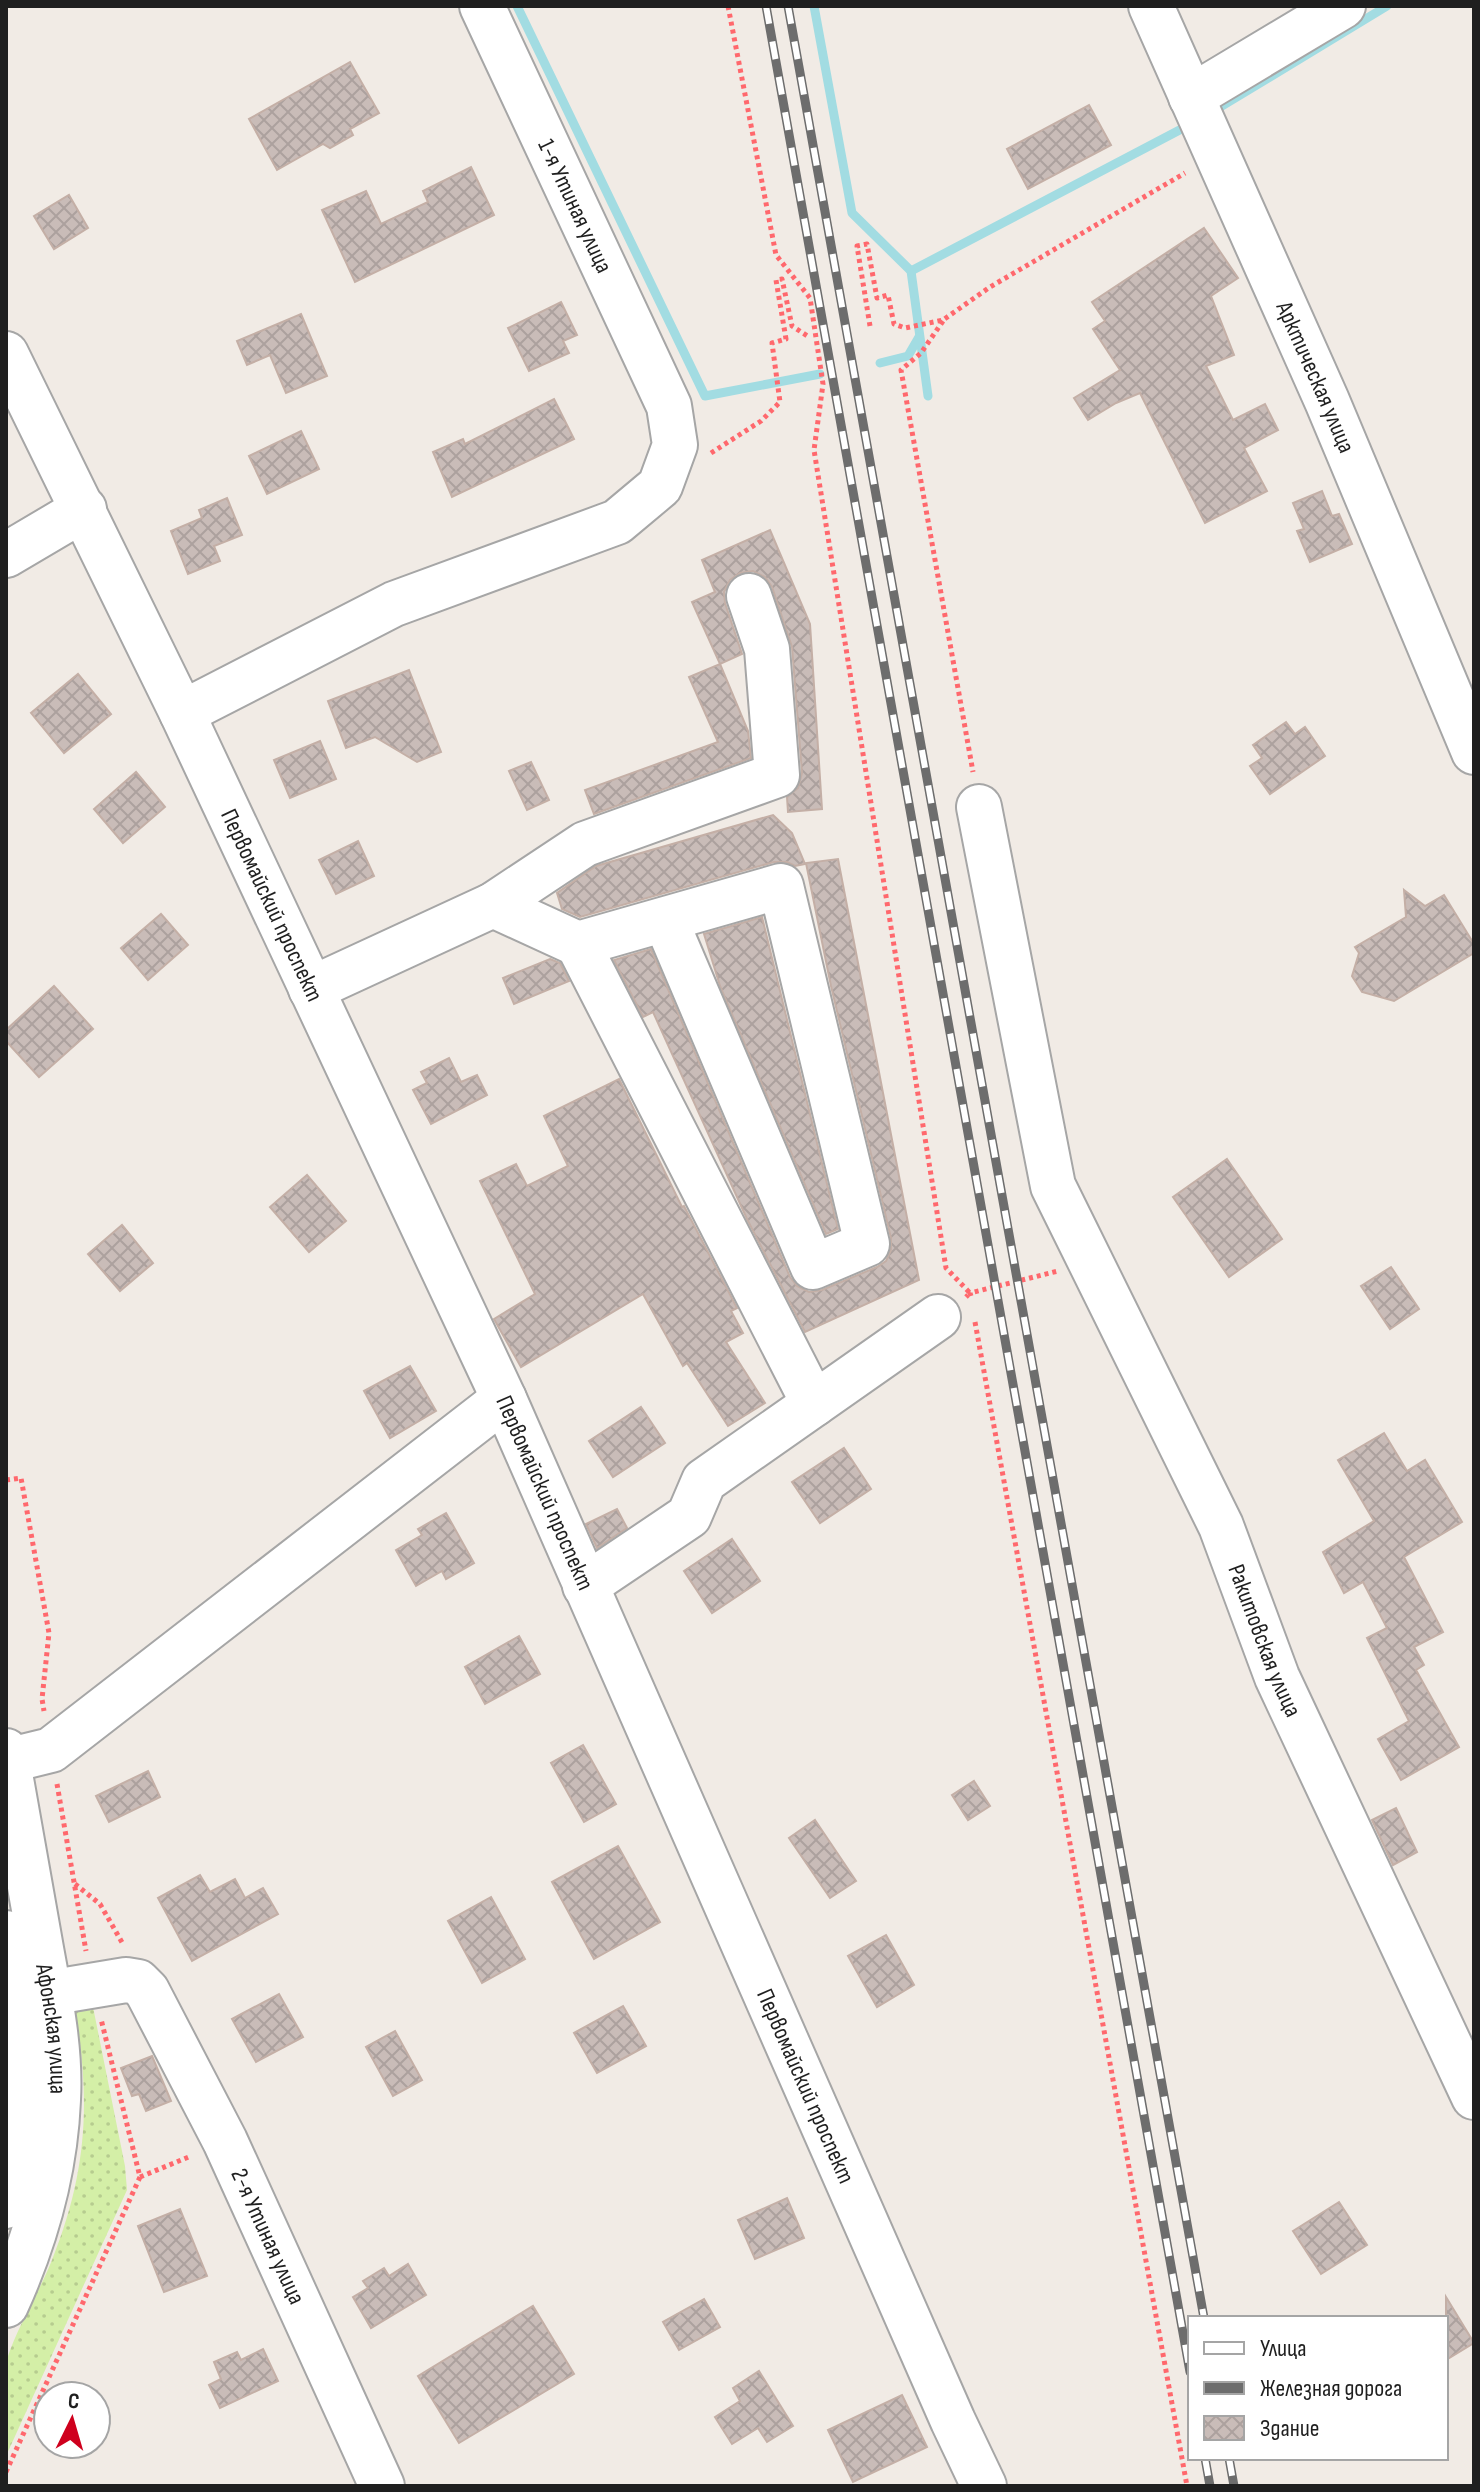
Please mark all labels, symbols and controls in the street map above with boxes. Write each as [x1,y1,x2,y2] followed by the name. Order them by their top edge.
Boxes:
[531,134,619,278] street label: 1-я Утиная улица
[1270,296,1362,457] street label: Арктическая улица
[215,804,330,1006] street label: Первомайский проспект
[490,1391,601,1594] street label: Первомайский проспект
[1222,1560,1308,1721] street label: Ракитовская улица
[29,1960,73,2094] street label: Афонская улица
[750,1984,861,2188] street label: Первомайский проспект
[225,2164,312,2309] street label: 2-я Утиная улица
[1188,2316,1448,2460] legend
[1260,2334,1306,2363] text: Улица
[1260,2374,1402,2403] text: Железная дорога
[32,2380,112,2460] north arrow
[67,2388,80,2416] text: С
[1260,2414,1319,2443] text: Здание

